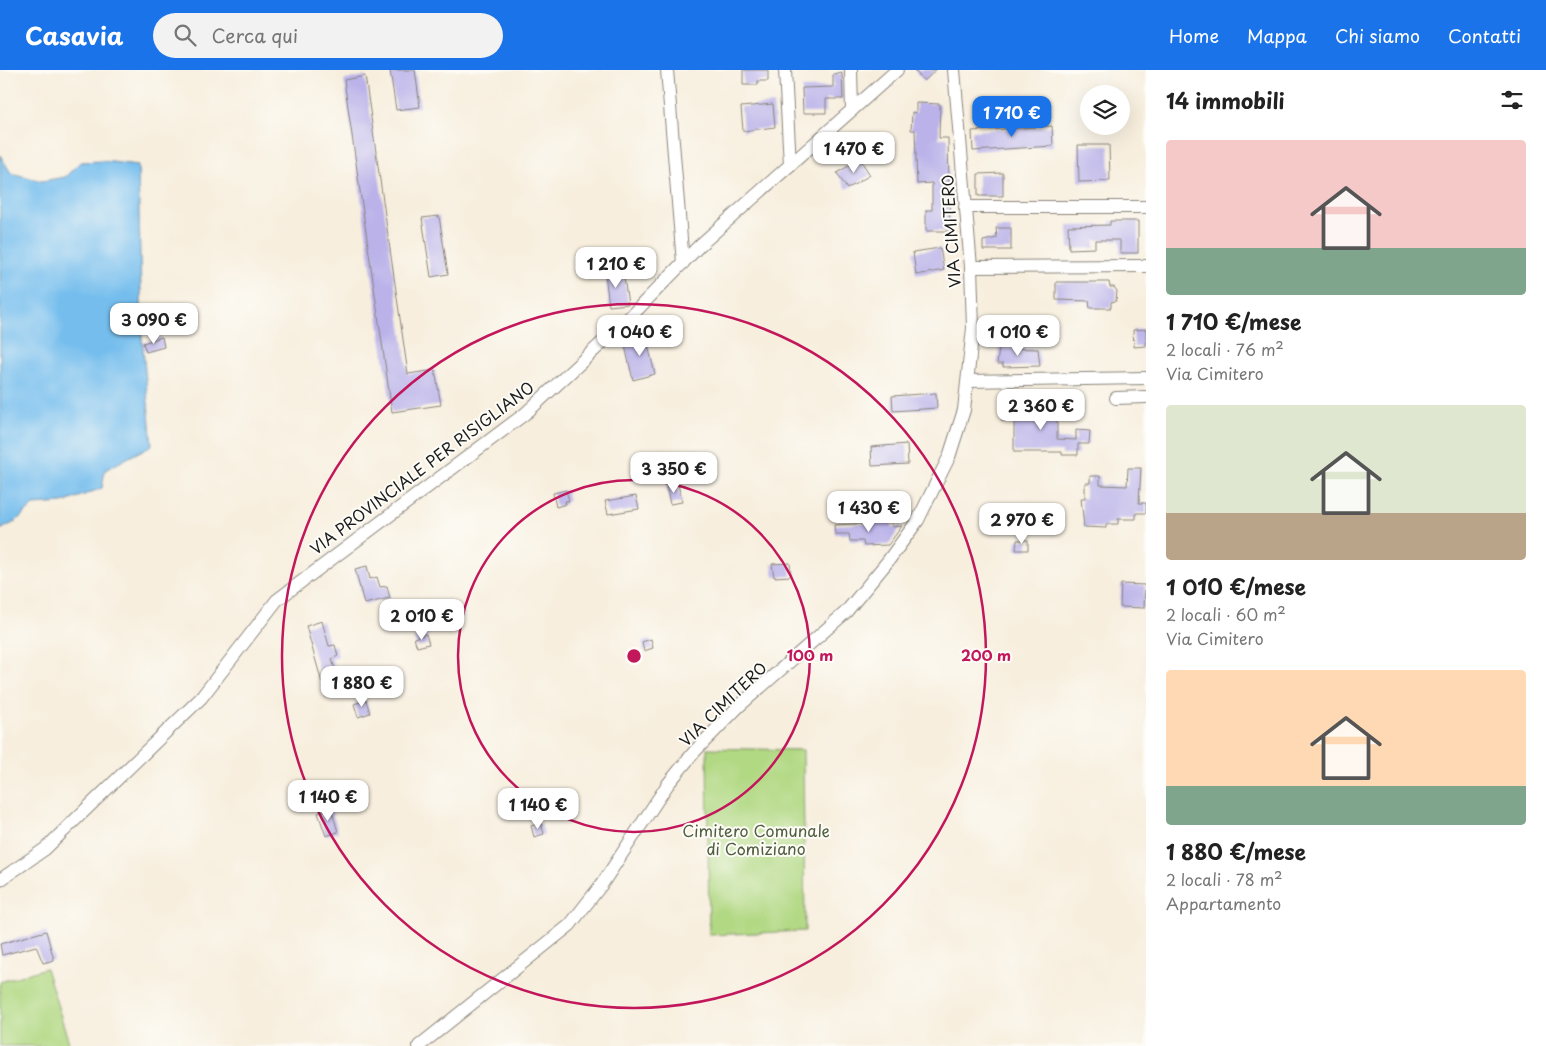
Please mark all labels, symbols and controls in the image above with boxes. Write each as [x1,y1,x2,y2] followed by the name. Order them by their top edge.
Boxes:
[153,13,503,58] search box
[25,17,123,53] text: Casavia
[171,21,199,49] icon: search
[211,21,298,49] text: Cerca qui
[1169,22,1219,49] text: Home
[1247,22,1307,49] text: Mappa
[1335,22,1420,49] text: Chi siamo
[1448,22,1521,49] text: Contatti
[1166,84,1284,116] text: 14 immobili
[1080,85,1130,135] map controls
[1080,85,1130,135] button: layers
[1498,86,1526,114] icon: filters
[966,96,1058,138] pin: 1 710 €
[983,100,1041,124] text: 1 710 €
[808,132,900,174] pin: 1 470 €
[824,136,884,160] text: 1 470 €
[1301,173,1391,263] icon: home
[934,174,966,289] street label: VIA CIMITERO
[570,246,662,289] pin: 1 210 €
[586,251,646,275] text: 1 210 €
[108,302,200,345] pin: 3 090 €
[1166,305,1302,337] text: 1 710 €/mese
[121,307,187,331] text: 3 090 €
[594,314,686,357] pin: 1 040 €
[972,314,1064,357] pin: 1 010 €
[608,319,672,343] text: 1 040 €
[988,319,1048,343] text: 1 010 €
[1166,337,1284,361] text: 2 locali · 76 m²
[1166,361,1264,385] text: Via Cimitero
[304,375,539,560] street label: VIA PROVINCIALE PER RISIGLIANO
[995,388,1087,431] pin: 2 360 €
[1008,393,1074,417] text: 2 360 €
[1301,438,1391,528] icon: home
[628,452,720,494] pin: 3 350 €
[641,456,707,480] text: 3 350 €
[823,490,915,533] pin: 1 430 €
[838,495,900,519] text: 1 430 €
[976,502,1068,545] pin: 2 970 €
[990,507,1054,531] text: 2 970 €
[1166,570,1306,602] text: 1 010 €/mese
[376,598,468,641] pin: 2 010 €
[1166,602,1286,626] text: 2 locali · 60 m²
[390,603,454,627] text: 2 010 €
[1166,626,1264,650] text: Via Cimitero
[787,643,833,666] text: 100 m
[961,643,1011,666] text: 200 m
[625,647,643,665] centre of rings
[673,655,771,751] street label: VIA CIMITERO
[316,666,408,708] pin: 1 880 €
[332,670,392,694] text: 1 880 €
[1301,703,1391,793] icon: home
[282,780,374,822] pin: 1 140 €
[299,784,357,808] text: 1 140 €
[492,788,584,830] pin: 1 140 €
[509,792,567,816] text: 1 140 €
[682,818,830,860] park label: Cimitero Comunale di Comiziano
[1166,835,1306,867] text: 1 880 €/mese
[1166,867,1283,891] text: 2 locali · 78 m²
[1166,891,1281,915] text: Appartamento

